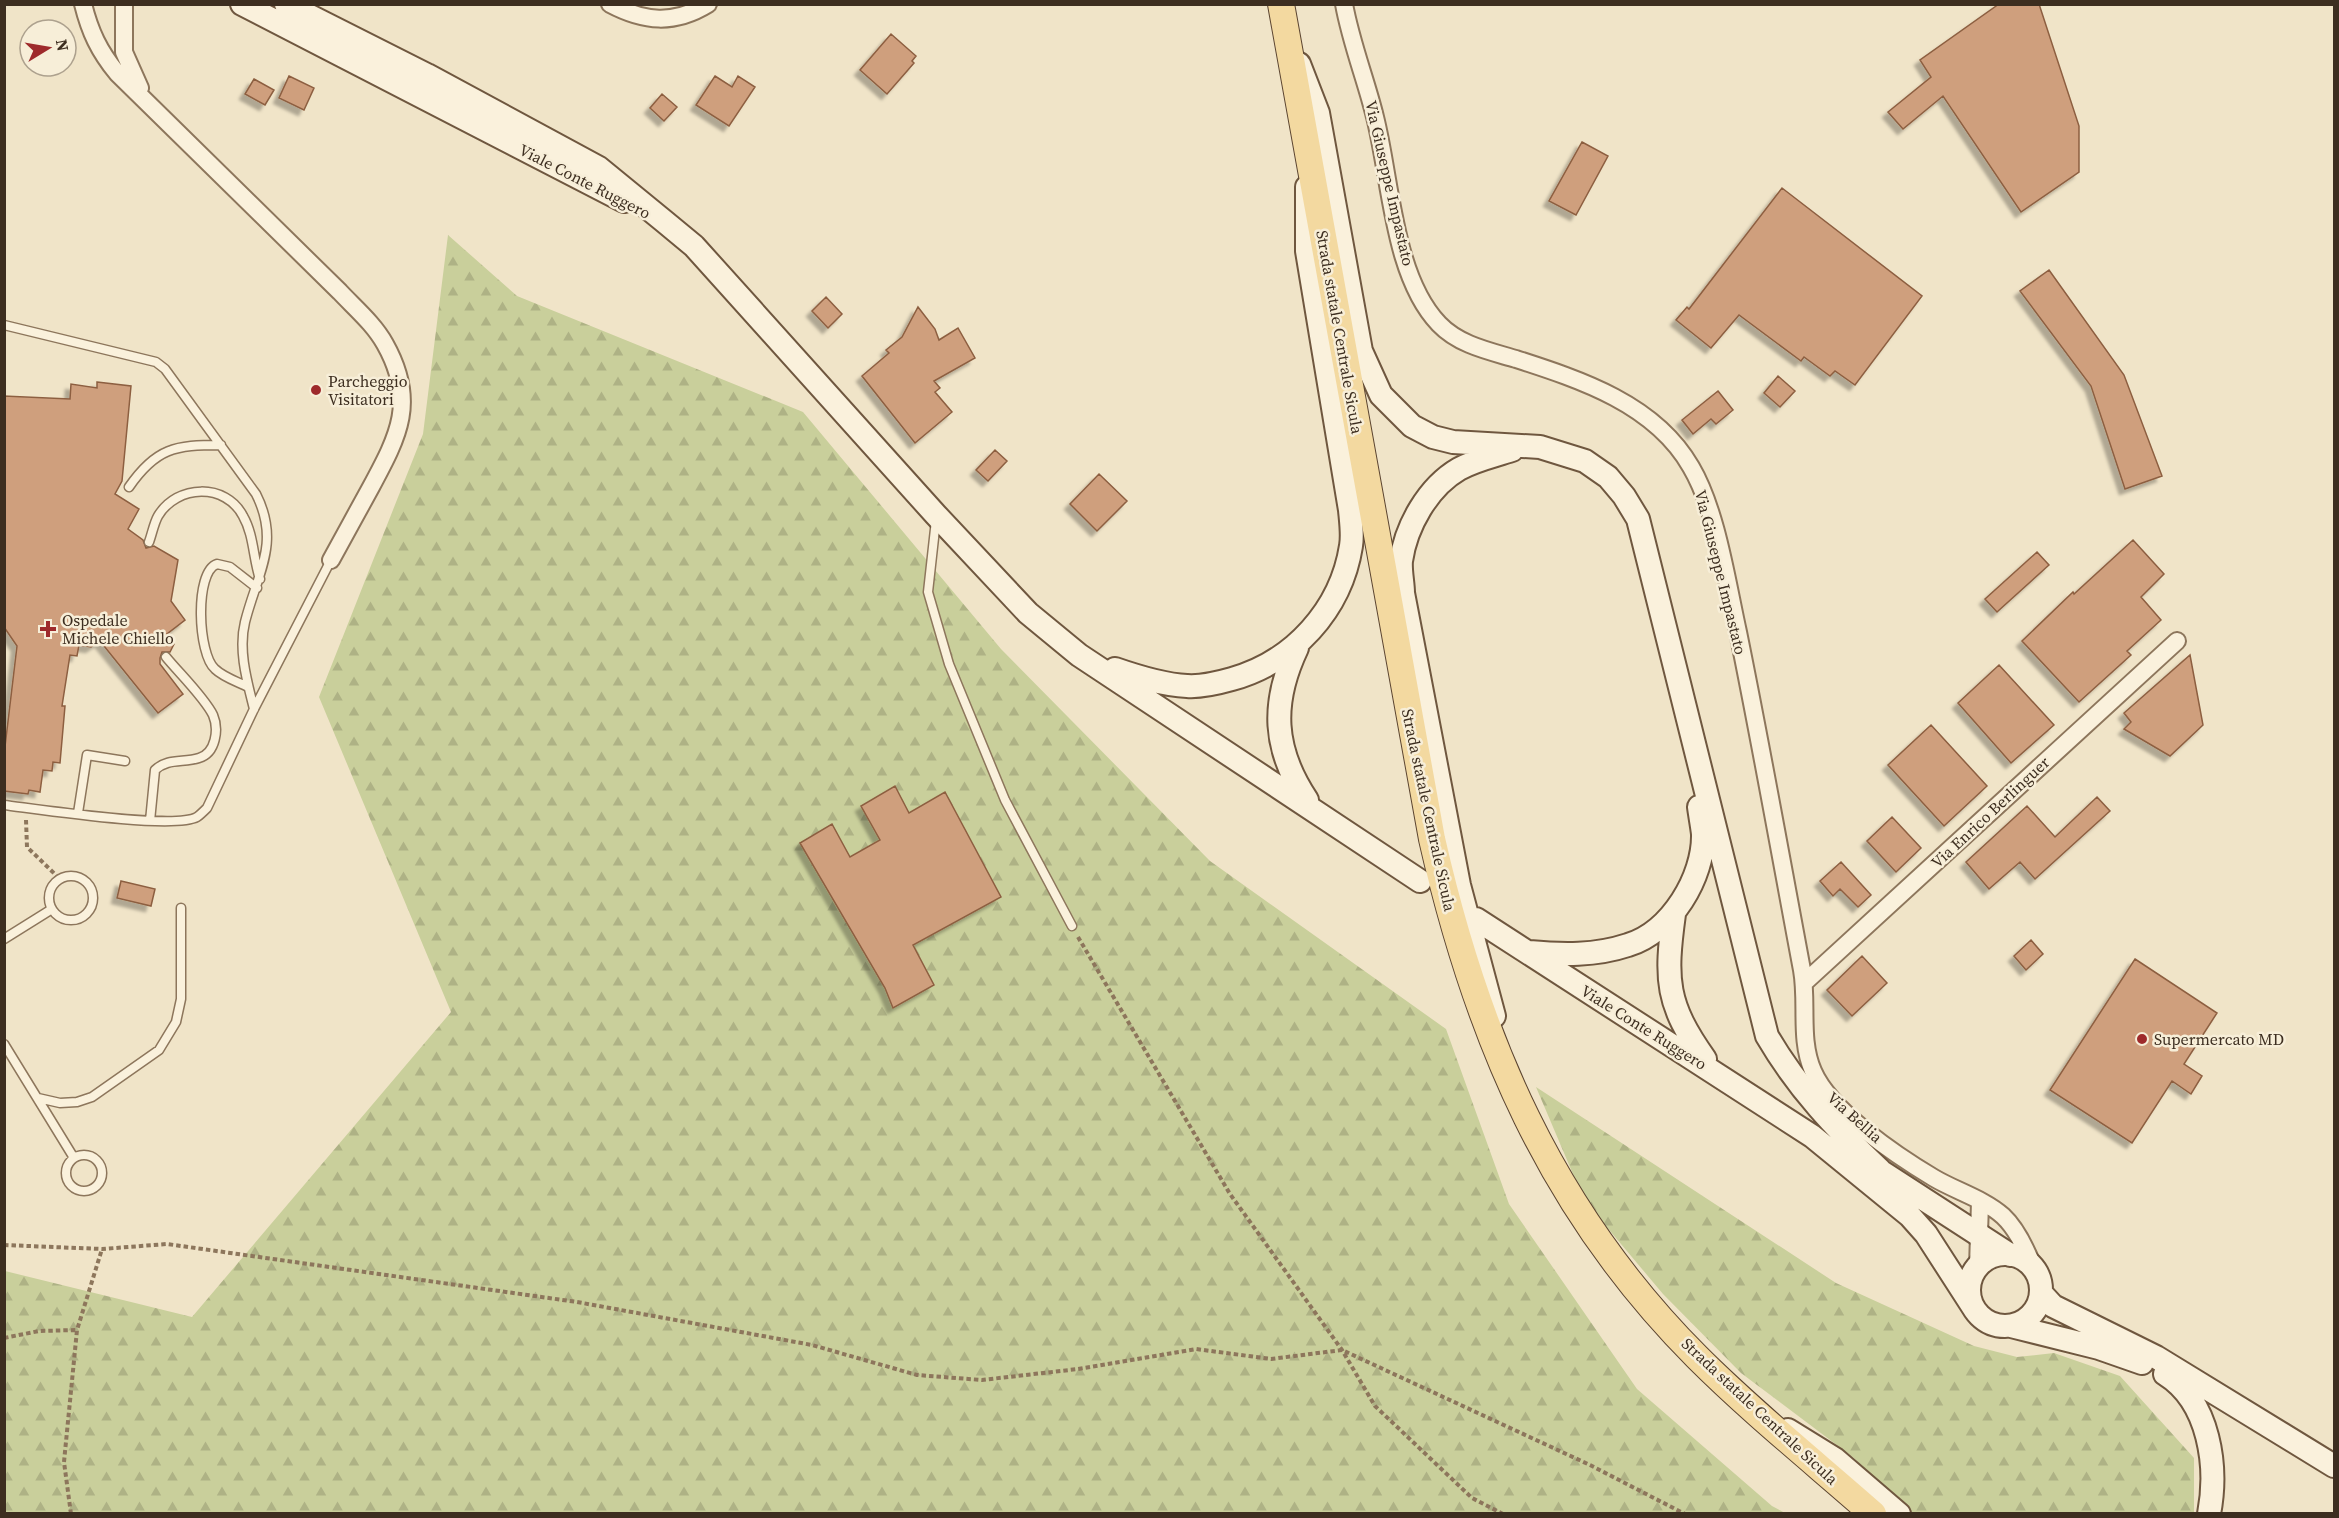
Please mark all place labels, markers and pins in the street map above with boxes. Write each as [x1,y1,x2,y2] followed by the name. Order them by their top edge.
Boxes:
[328,370,408,410] place label: Parcheggio Visitatori
[309,383,323,397] marker: Parcheggio Visitatori
[62,609,174,649] place label: Ospedale Michele Chiello
[39,620,57,638] marker: Ospedale Michele Chiello
[2154,1028,2284,1050] place label: Supermercato MD
[2135,1032,2149,1046] marker: Supermercato MD

